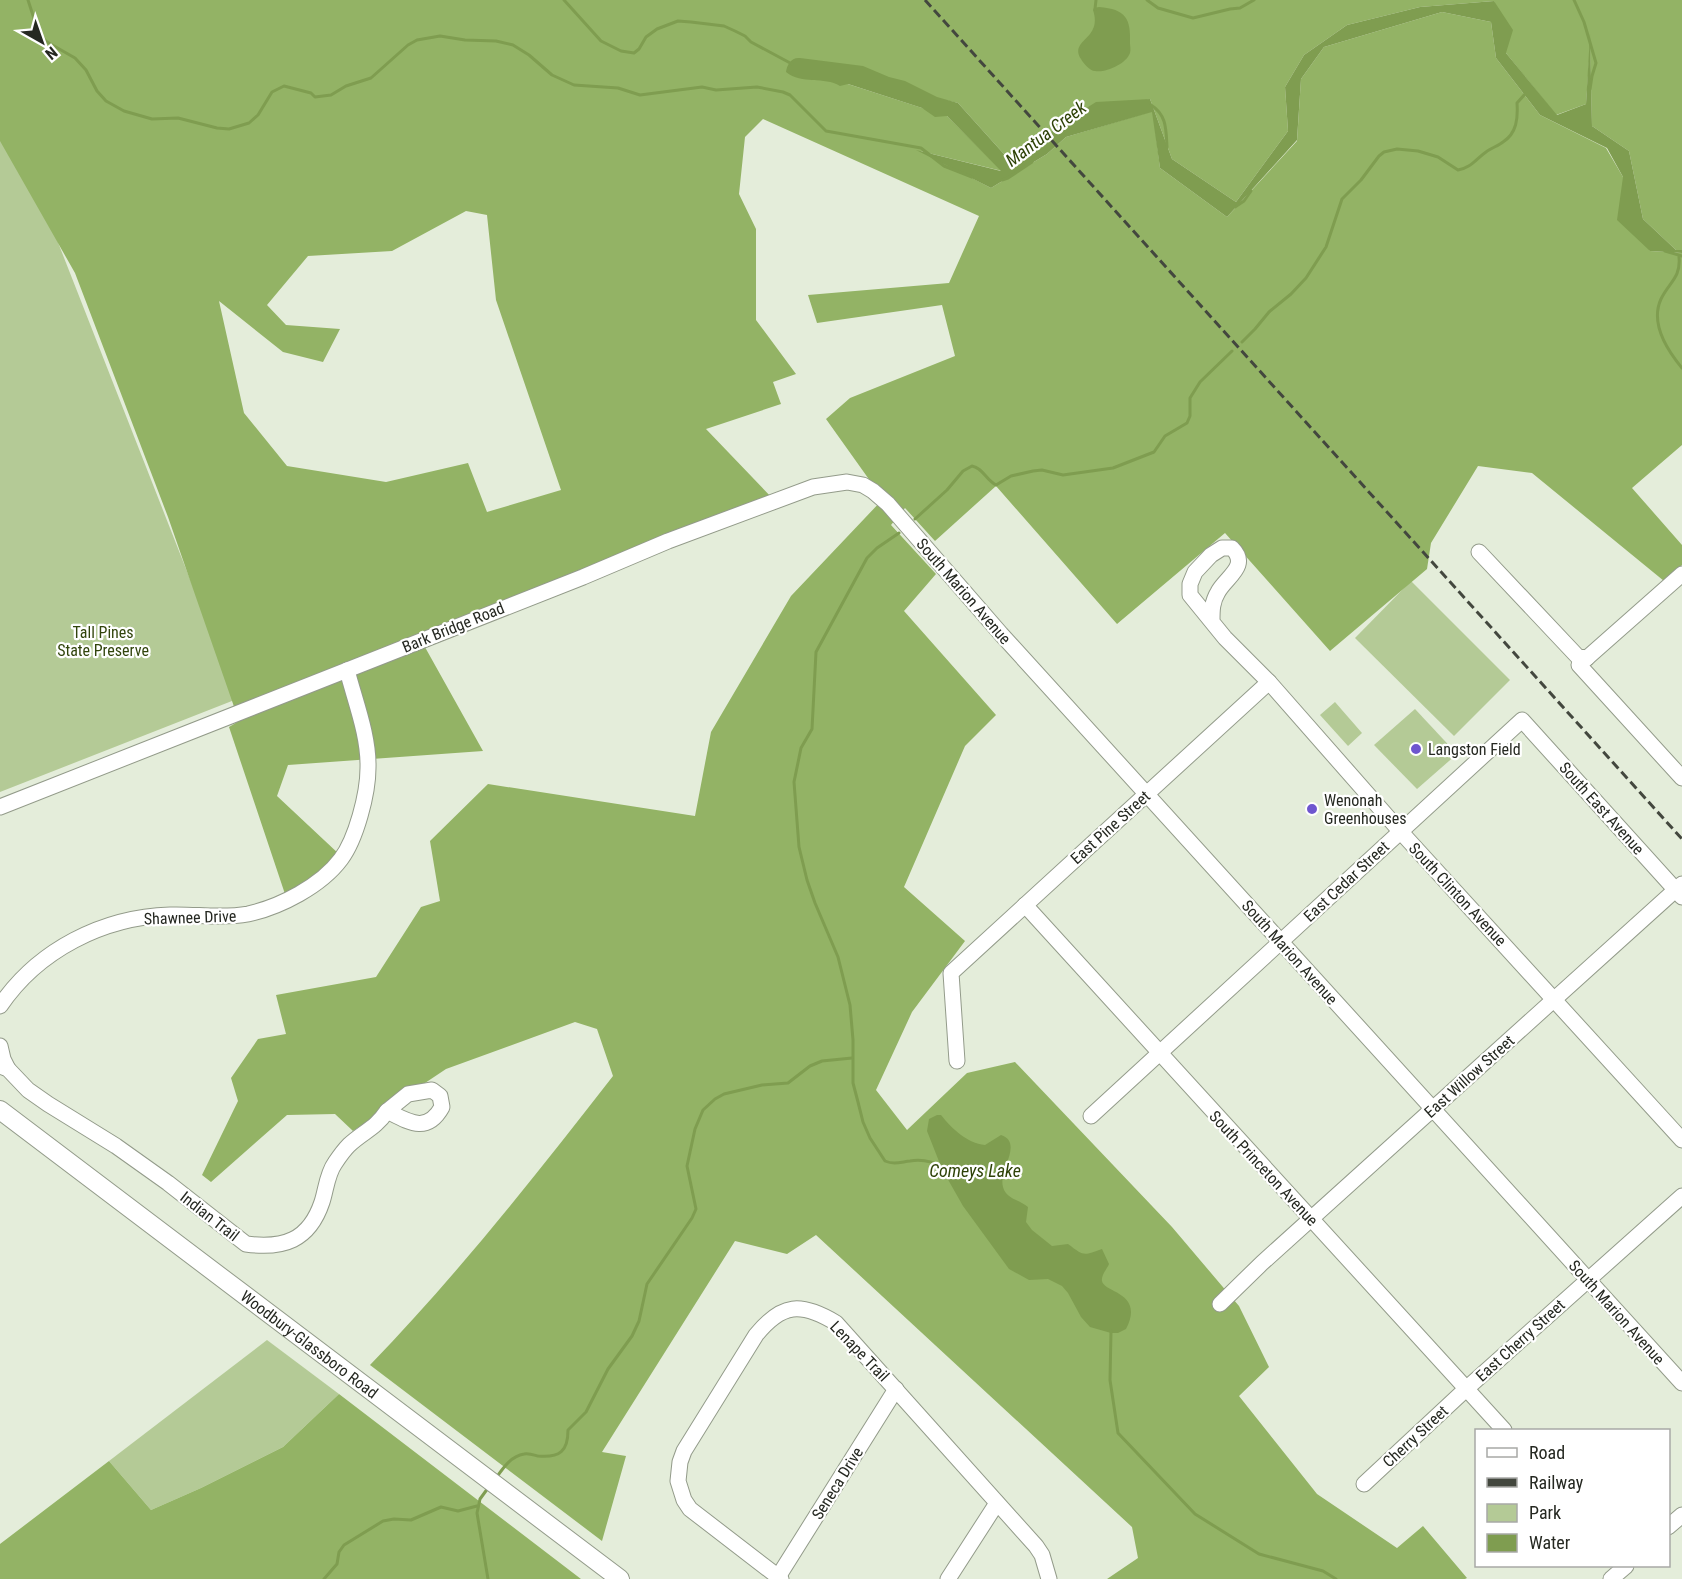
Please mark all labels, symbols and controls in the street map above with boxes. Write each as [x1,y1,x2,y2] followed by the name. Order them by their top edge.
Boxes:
[12,12,72,72] north arrow
[41,43,61,64] text: N
[1001,96,1091,171] water label: Mantua Creek
[912,535,1015,648] street label: South Marion Avenue
[399,598,507,657] street label: Bark Bridge Road
[57,623,149,660] park label: Tall Pines State Preserve
[1428,740,1521,759] place label: Langston Field
[1409,742,1423,756] marker: Langston Field
[1555,758,1648,858] street label: South East Avenue
[1067,787,1154,868] street label: East Pine Street
[1324,791,1407,828] place label: Wenonah Greenhouses
[1305,802,1319,816] marker: Wenonah Greenhouses
[1300,837,1393,926] street label: East Cedar Street
[1405,839,1510,950] street label: South Clinton Avenue
[1238,896,1342,1008] street label: South Marion Avenue
[143,906,237,929] street label: Shawnee Drive
[1421,1031,1518,1122] street label: East Willow Street
[1205,1107,1322,1230] street label: South Princeton Avenue
[929,1160,1021,1181] water label: Comeys Lake
[176,1188,243,1245] street label: Indian Trail
[1565,1256,1669,1368] street label: South Marion Avenue
[237,1286,382,1402] street label: Woodbury-Glassboro Road
[1472,1295,1569,1385] street label: East Cherry Street
[826,1317,893,1385] street label: Lenape Trail
[1379,1401,1452,1471] street label: Cherry Street
[1475,1429,1670,1567] legend
[1529,1442,1565,1463] text: Road
[808,1444,867,1523] street label: Seneca Drive
[1529,1472,1584,1493] text: Railway
[1529,1502,1561,1523] text: Park
[1529,1532,1571,1553] text: Water

